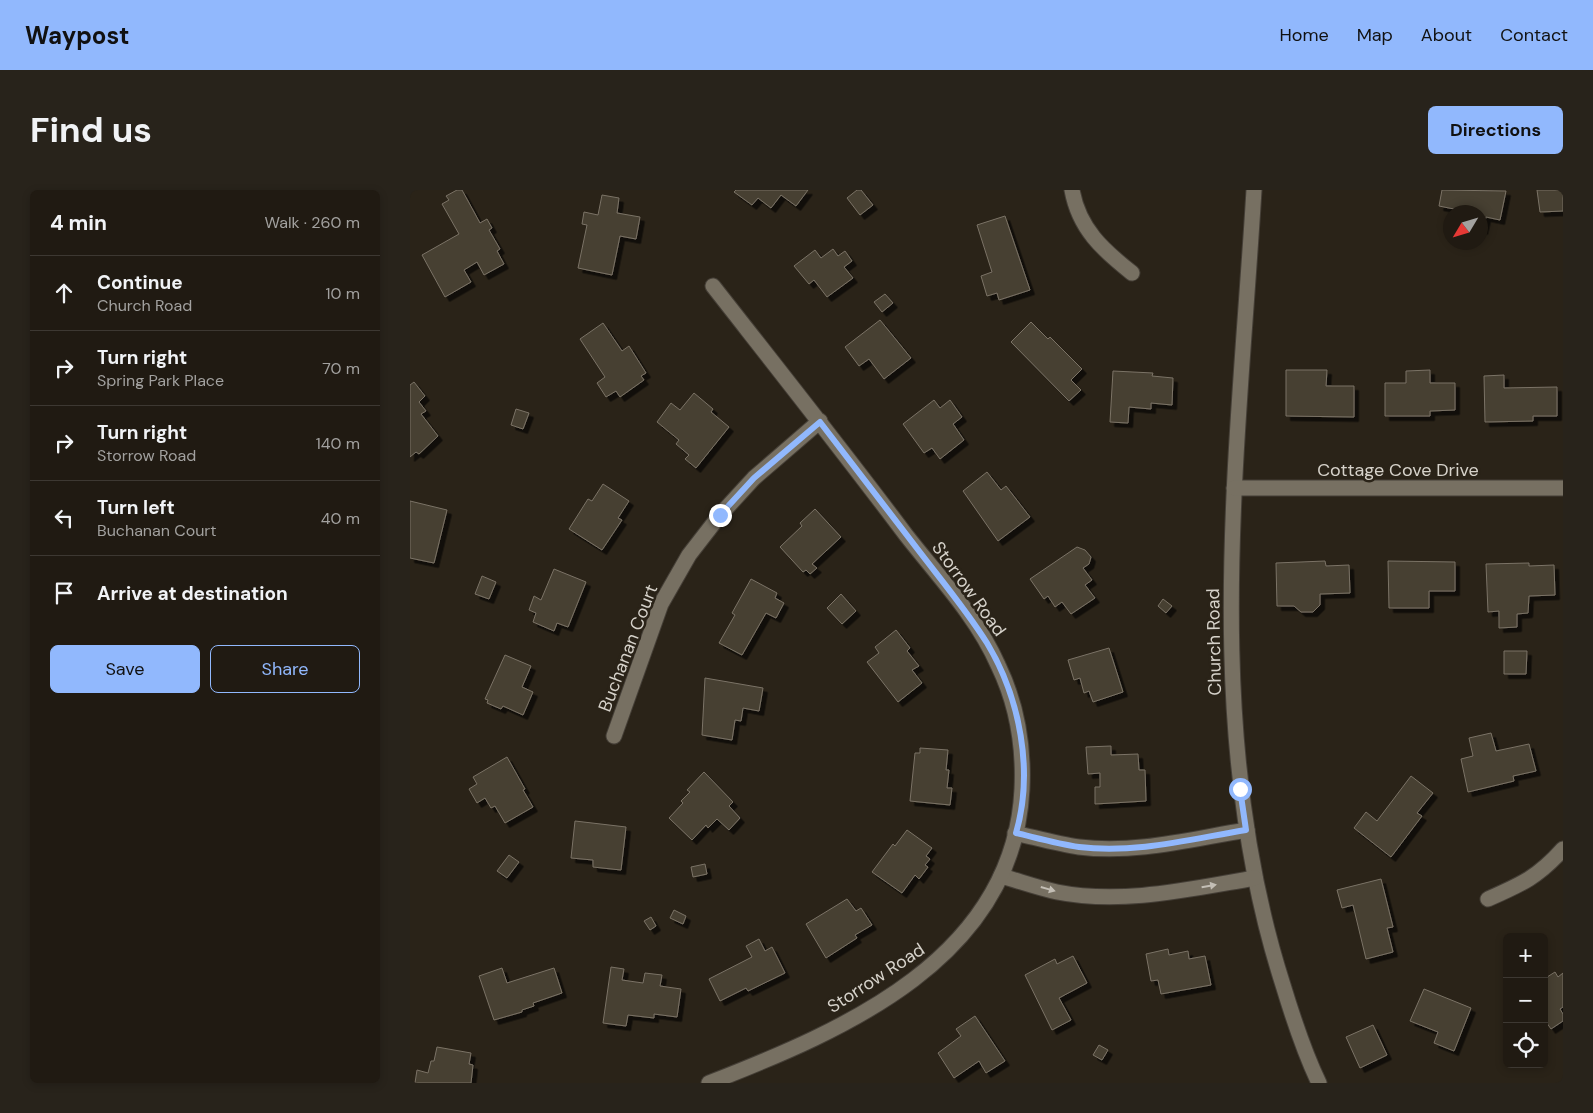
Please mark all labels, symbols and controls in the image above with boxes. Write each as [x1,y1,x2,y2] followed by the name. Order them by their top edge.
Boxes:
[25,20,129,51] text: Waypost
[1279,23,1329,47] text: Home
[1357,23,1393,47] text: Map
[1421,23,1472,47] text: About
[1500,23,1568,47] text: Contact
[1428,106,1563,154] button: Directions
[30,107,152,153] text: Find us
[1443,205,1488,250] north arrow
[50,209,107,237] text: 4 min
[265,212,360,233] text: Walk · 260 m
[97,270,183,295] text: Continue
[50,279,78,307] icon: ahead
[326,283,360,304] text: 10 m
[97,295,192,316] text: Church Road
[97,345,187,370] text: Turn right
[50,354,78,382] icon: right
[322,358,360,379] text: 70 m
[97,370,224,391] text: Spring Park Place
[97,420,187,445] text: Turn right
[50,429,78,457] icon: right
[316,433,360,454] text: 140 m
[97,445,196,466] text: Storrow Road
[1317,458,1479,482] street label: Cottage Cove Drive
[97,495,175,520] text: Turn left
[50,504,78,532] icon: left
[709,504,732,527] route end
[321,508,360,529] text: 40 m
[97,520,217,541] text: Buchanan Court
[926,537,1012,641] street label: Storrow Road
[50,579,78,607] icon: arrive
[97,581,288,606] text: Arrive at destination
[593,581,663,715] street label: Buchanan Court
[1201,588,1227,696] street label: Church Road
[50,645,200,693] button: Save
[210,645,360,693] button: Share
[1229,778,1252,801] route start
[1202,881,1218,889] one-way arrow
[1041,886,1056,894] one-way arrow
[1503,933,1548,1068] map controls
[1503,933,1548,978] button: +
[823,938,929,1018] street label: Storrow Road
[1503,978,1548,1023] button: −
[1503,1023,1548,1068] button: locate

